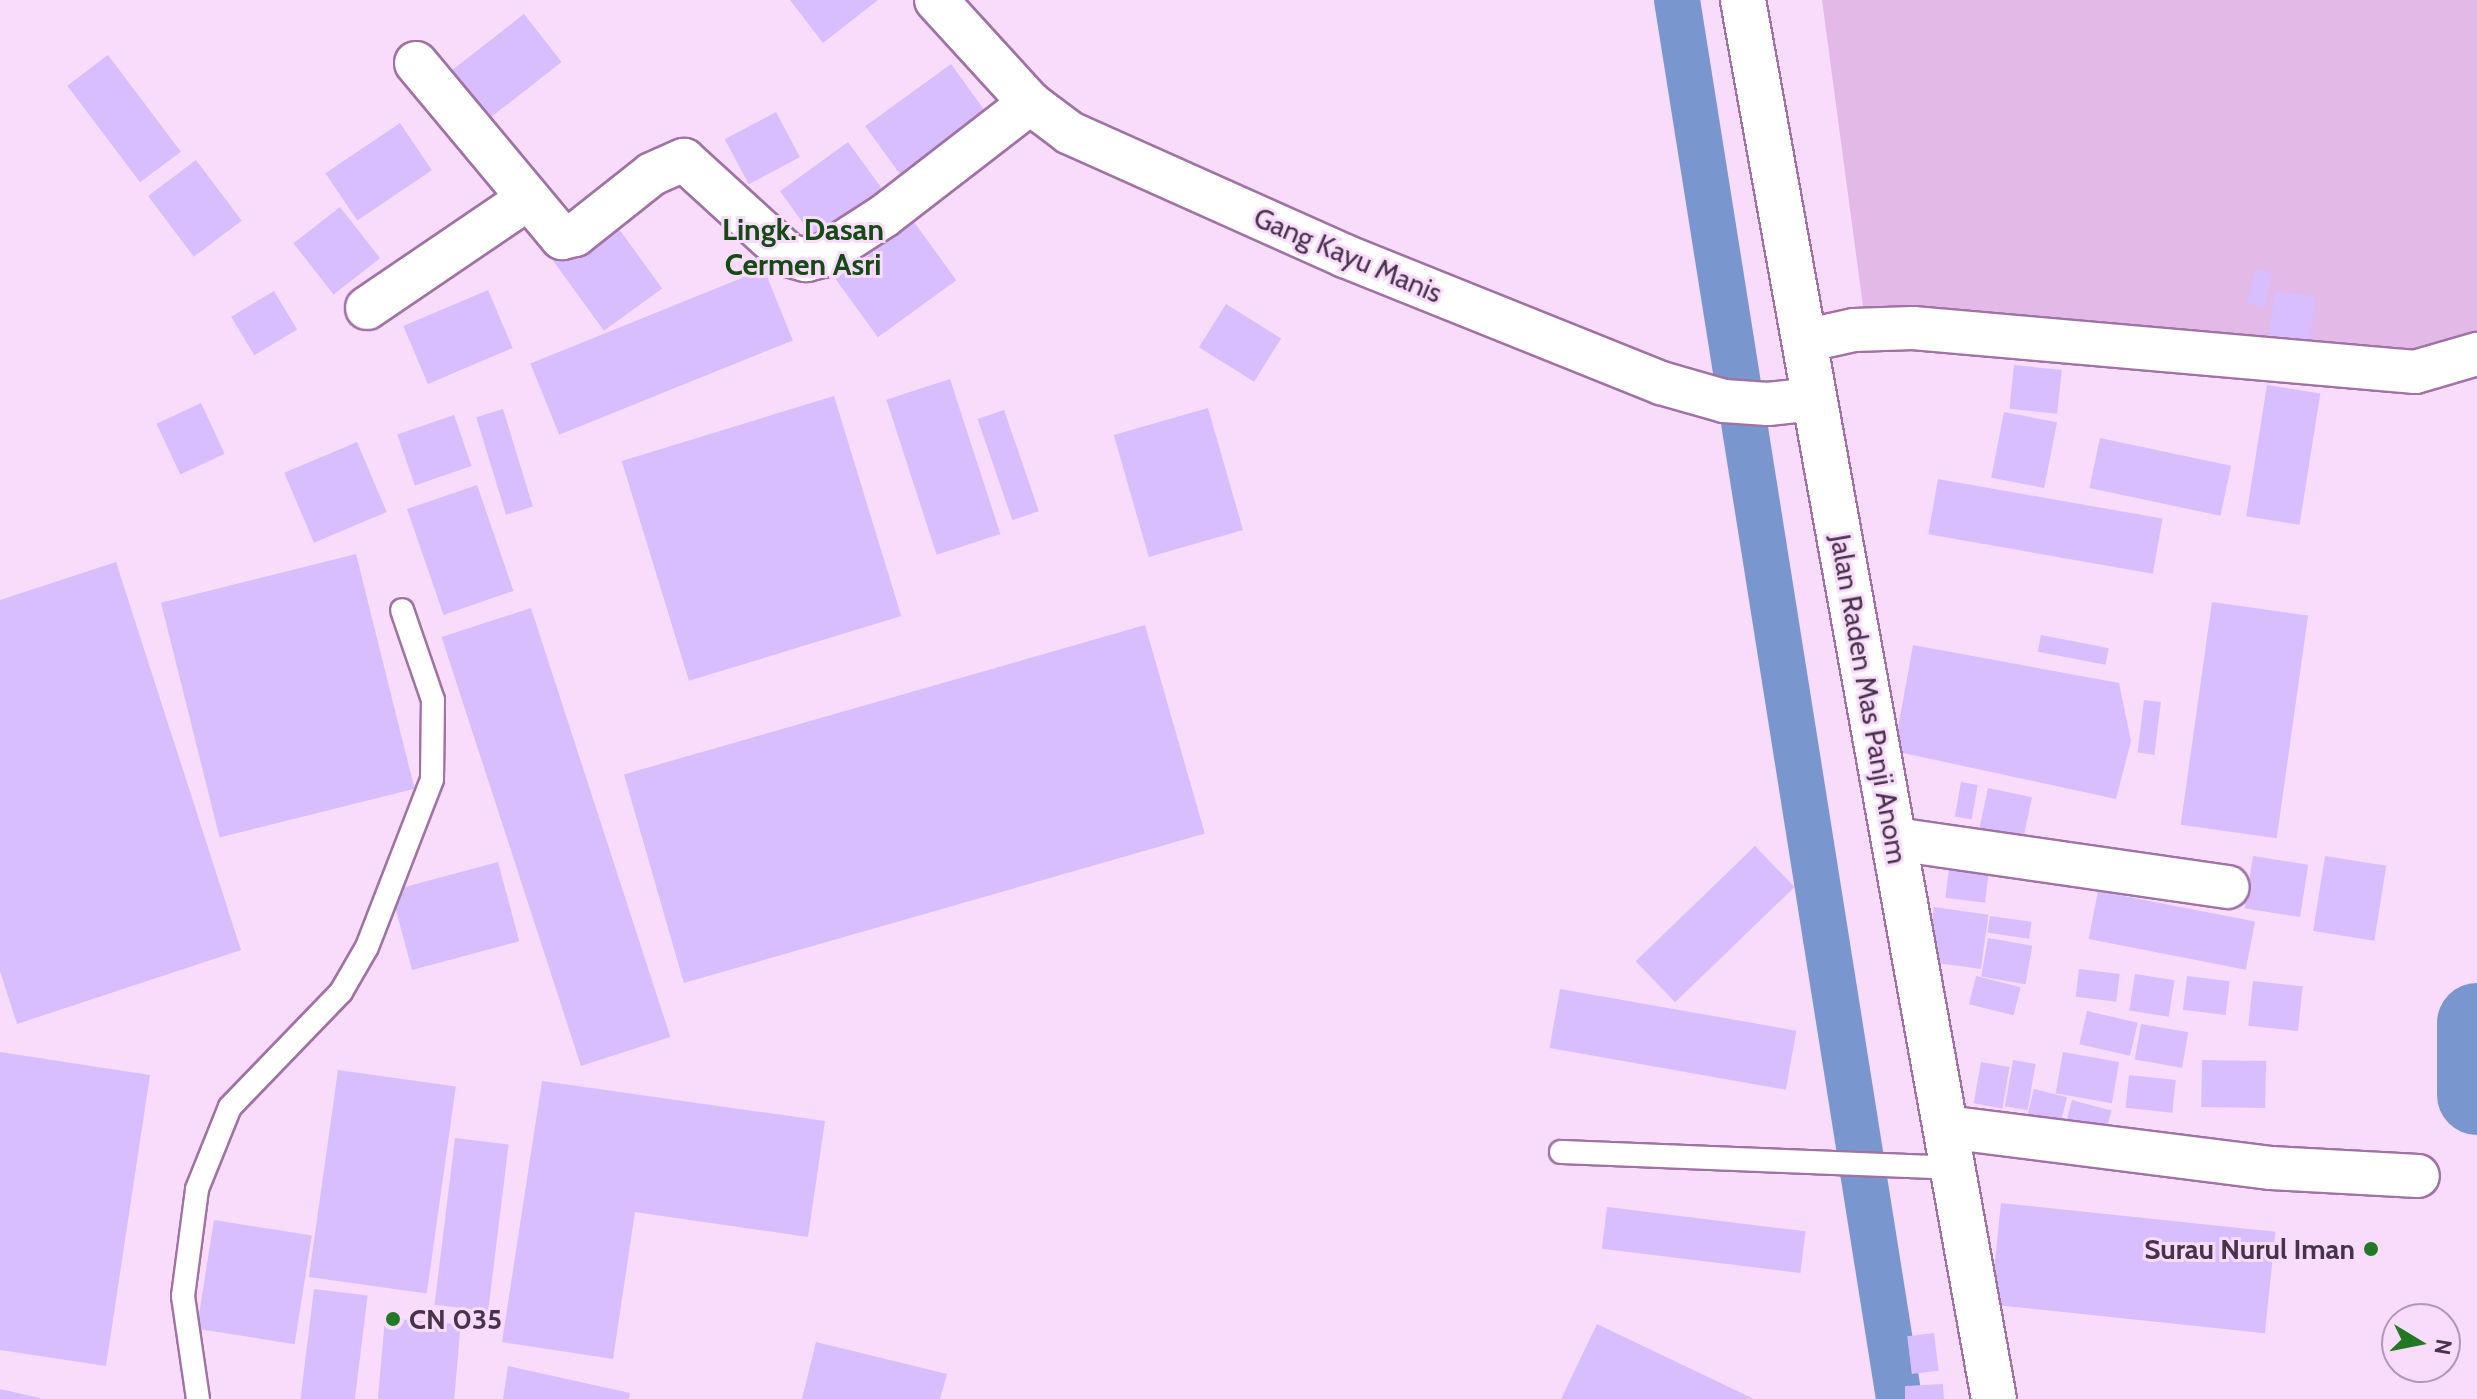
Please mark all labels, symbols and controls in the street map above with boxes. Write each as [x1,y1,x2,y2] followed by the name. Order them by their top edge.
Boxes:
[1249,200,1447,310] street label: Gang Kayu Manis
[722,212,884,282] district label: Lingk. Dasan Cermen Asri
[1823,532,1915,866] street label: Jalan Raden Mas Panji Anom
[2144,1232,2355,1266] place label: Surau Nurul Iman
[2362,1240,2380,1258] marker: Surau Nurul Iman
[409,1302,502,1336] place label: CN 035
[2381,1303,2461,1383] north arrow
[384,1310,402,1328] marker: CN 035
[2429,1337,2458,1357] text: N

